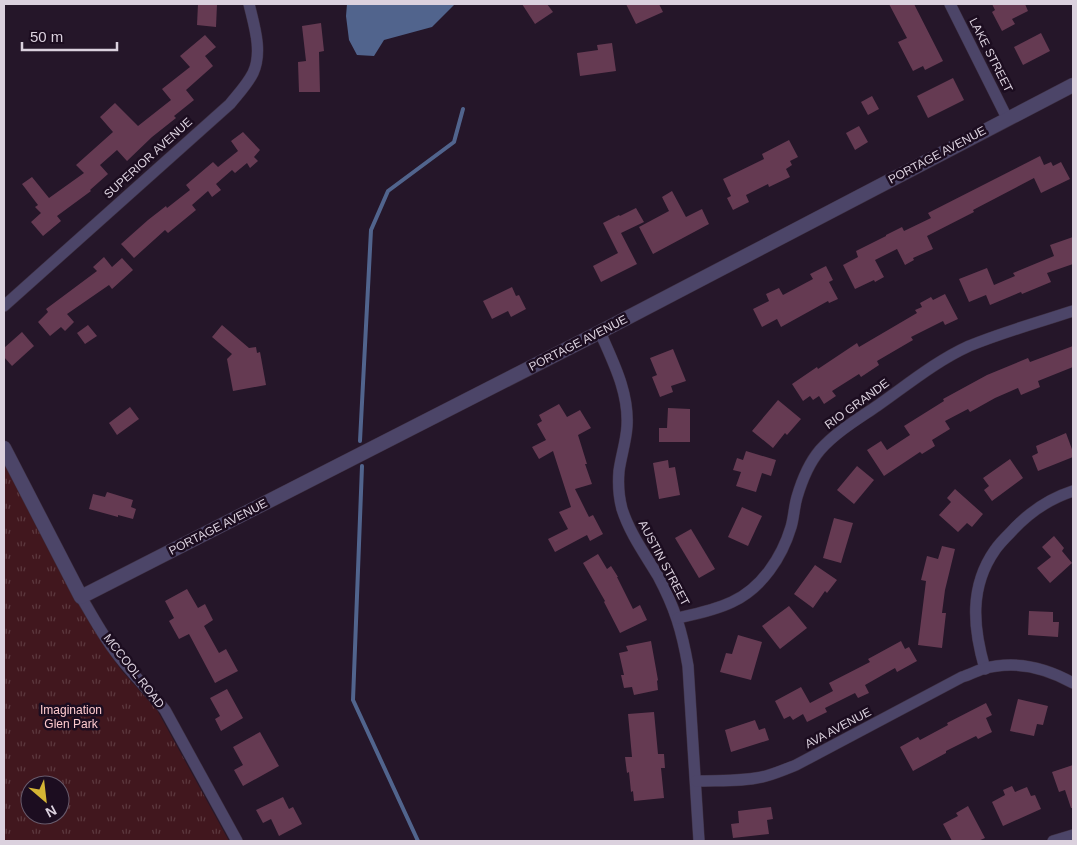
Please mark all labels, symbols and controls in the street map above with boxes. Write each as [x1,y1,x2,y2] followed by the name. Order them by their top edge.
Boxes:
[966,16,1016,95] street label: LAKE STREET
[22,20,118,52] scale bar
[30,28,63,45] text: 50 m
[101,115,195,201] street label: SUPERIOR AVENUE
[886,123,988,187] street label: PORTAGE AVENUE
[526,312,630,374] street label: PORTAGE AVENUE
[822,376,892,432] street label: RIO GRANDE
[166,496,270,558] street label: PORTAGE AVENUE
[636,518,693,609] street label: AUSTIN STREET
[101,631,167,711] street label: MCCOOL ROAD
[40,703,102,731] park label: Imagination Glen Park
[803,705,873,751] street label: AVA AVENUE
[20,775,70,825] north arrow
[43,802,59,821] text: N

